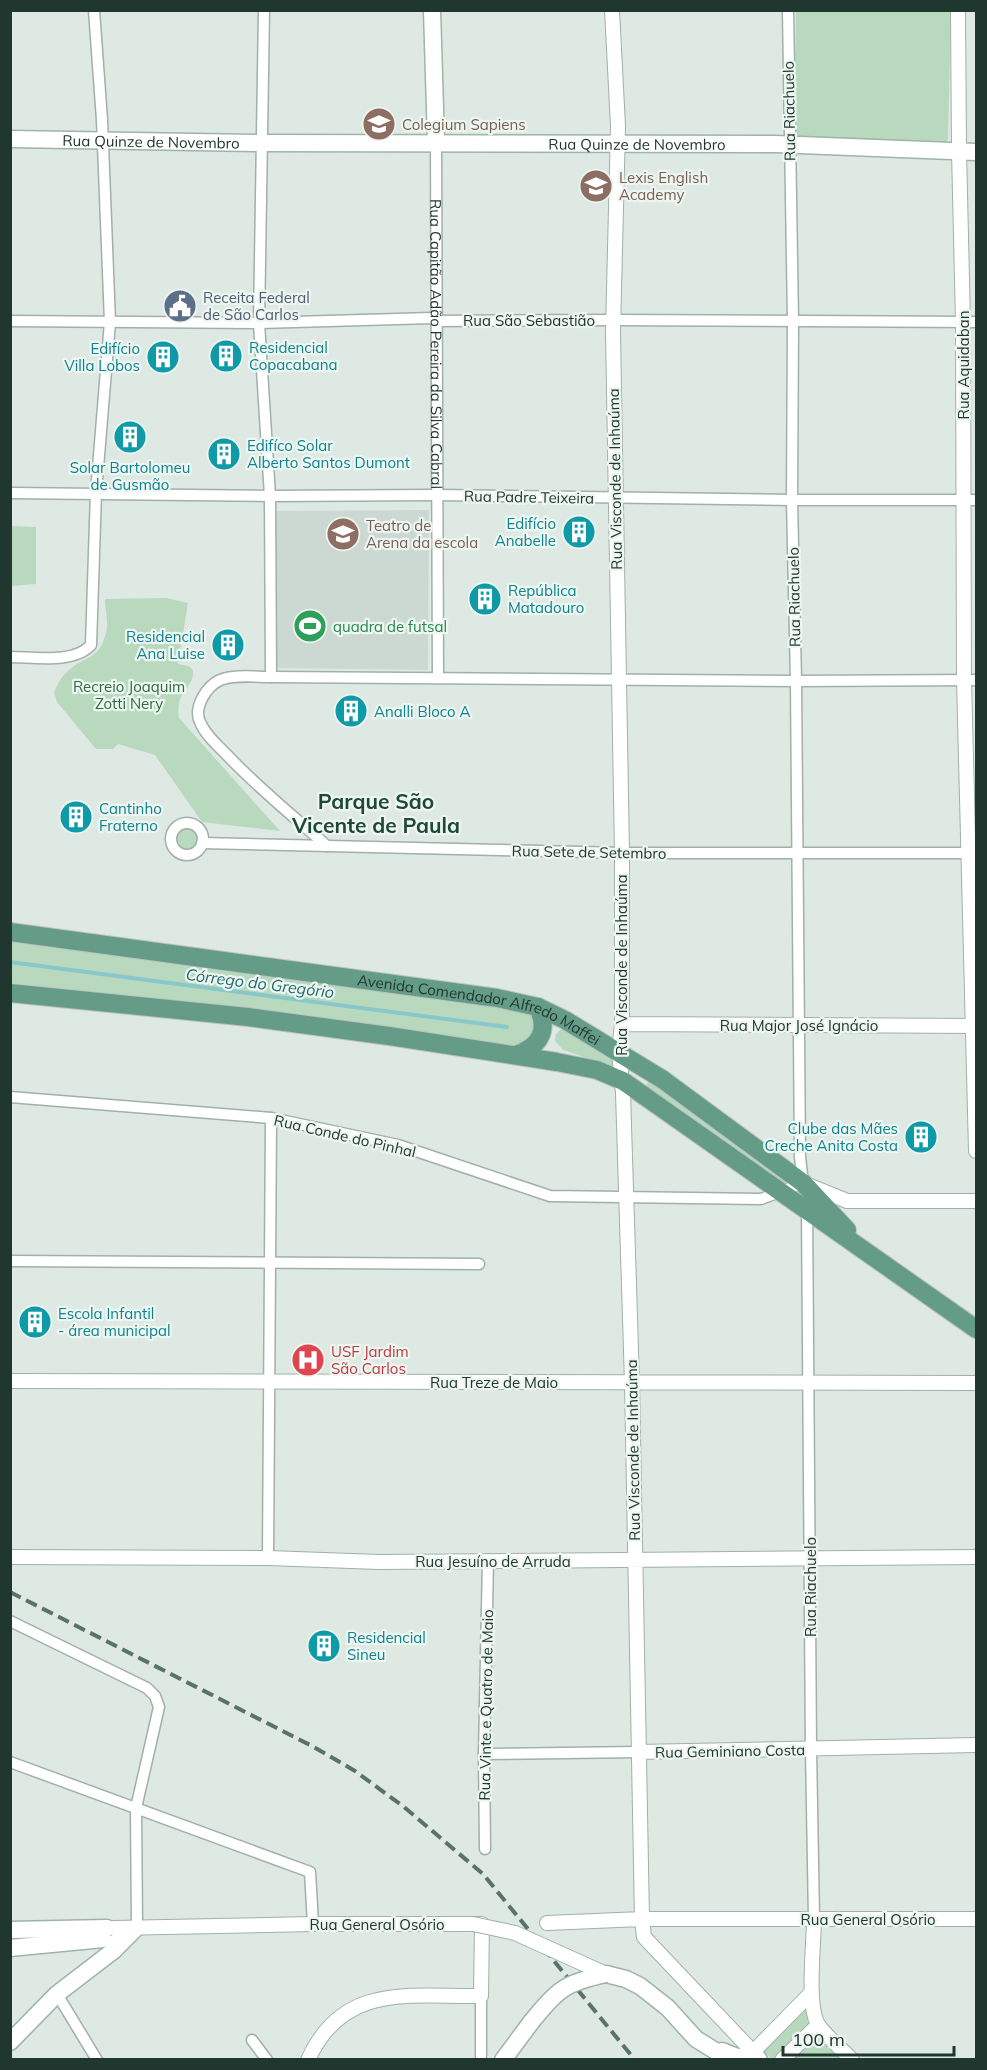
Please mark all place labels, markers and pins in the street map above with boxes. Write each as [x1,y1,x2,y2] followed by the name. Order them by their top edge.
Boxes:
[361,106,397,142] school or university icon: Colegium Sapiens
[402,115,526,134] place label: Colegium Sapiens
[578,168,614,204] school or university icon: Lexis English Academy
[619,168,708,204] place label: Lexis English Academy
[162,288,198,324] public building icon: Receita Federal de São Carlos
[203,288,310,324] place label: Receita Federal de São Carlos
[208,338,244,374] building icon: Residencial Copacabana
[249,338,337,374] place label: Residencial Copacabana
[64,339,140,375] place label: Edifício Villa Lobos
[145,339,181,375] building icon: Edifício Villa Lobos
[112,419,148,455] building icon: Solar Bartolomeu de Gusmão
[206,436,242,472] building icon: Edifíco Solar Alberto Santos Dumont
[247,436,410,472] place label: Edifíco Solar Alberto Santos Dumont
[70,458,190,494] place label: Solar Bartolomeu de Gusmão
[495,514,556,550] place label: Edifício Anabelle
[561,514,597,550] building icon: Edifício Anabelle
[325,516,361,552] school or university icon: Teatro de Arena da escola
[366,516,478,552] place label: Teatro de Arena da escola
[467,581,503,617] building icon: República Matadouro
[508,581,584,617] place label: República Matadouro
[292,608,328,644] sports icon: quadra de futsal
[333,617,447,636] place label: quadra de futsal
[126,627,205,663] place label: Residencial Ana Luise
[210,627,246,663] building icon: Residencial Ana Luise
[333,693,369,729] building icon: Analli Bloco A
[374,702,471,721] place label: Analli Bloco A
[58,799,94,835] building icon: Cantinho Fraterno
[99,799,162,835] place label: Cantinho Fraterno
[764,1119,898,1155] place label: Clube das Mães Creche Anita Costa
[903,1119,939,1155] building icon: Clube das Mães Creche Anita Costa
[17,1304,53,1340] building icon: Escola Infantil - área municipal
[58,1304,171,1340] place label: Escola Infantil - área municipal
[290,1342,326,1378] hospital icon: USF Jardim São Carlos
[331,1342,409,1378] place label: USF Jardim São Carlos
[306,1628,342,1664] building icon: Residencial Sineu
[347,1628,426,1664] place label: Residencial Sineu

